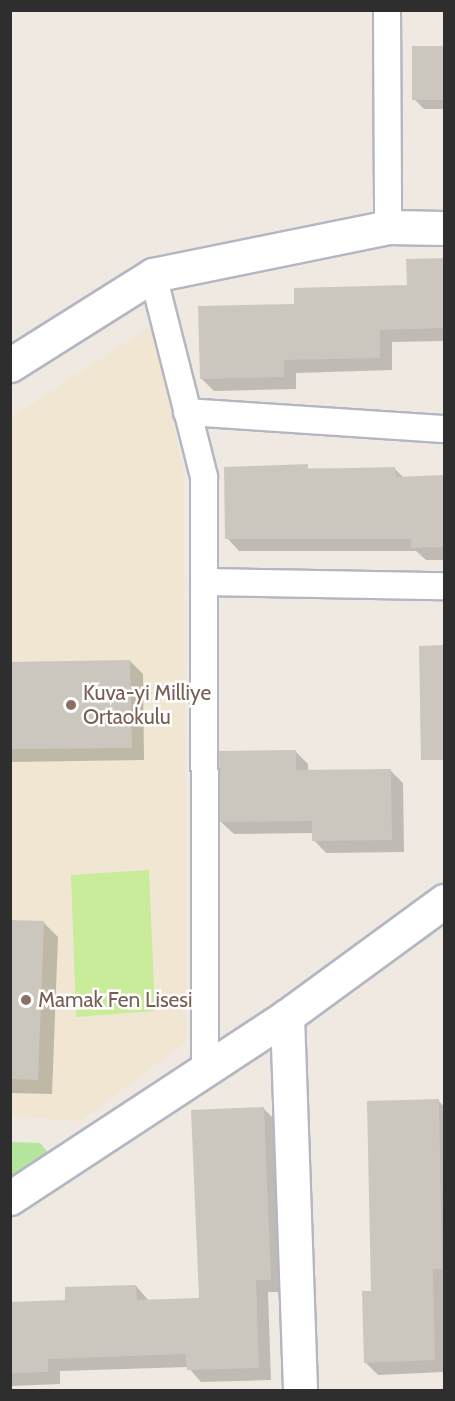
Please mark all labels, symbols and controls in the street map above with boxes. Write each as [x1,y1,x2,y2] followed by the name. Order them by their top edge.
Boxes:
[83,680,211,730] place label: Kuva-yi Milliye Ortaokulu
[64,698,78,712] marker: Kuva-yi Milliye Ortaokulu
[38,987,192,1013] place label: Mamak Fen Lisesi
[19,993,33,1007] marker: Mamak Fen Lisesi

